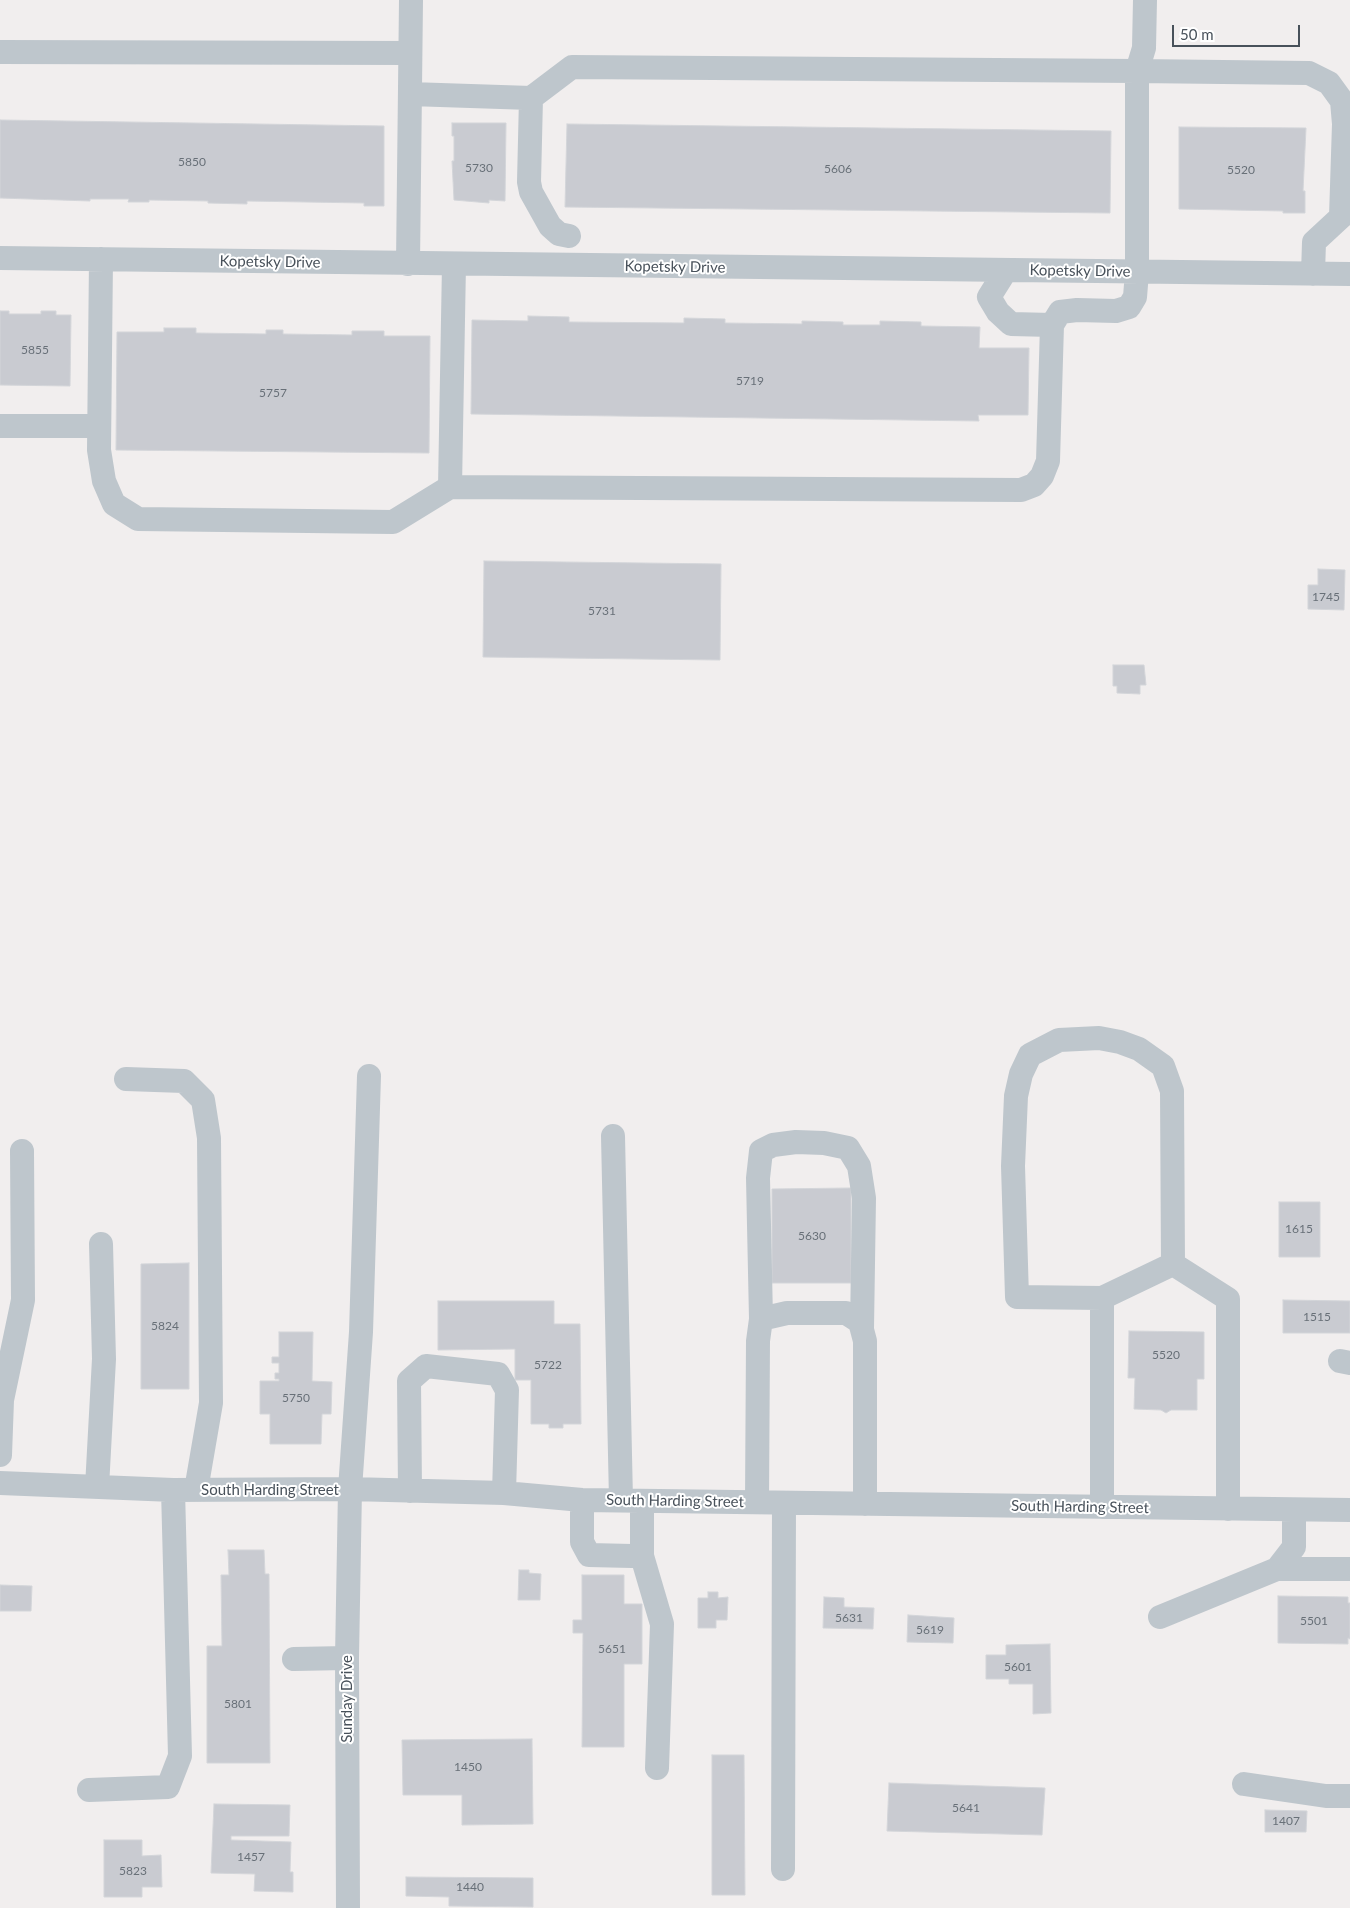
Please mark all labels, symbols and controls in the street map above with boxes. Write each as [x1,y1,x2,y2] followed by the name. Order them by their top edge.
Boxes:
[1175,15,1302,47] scale bar
[1180,25,1214,43] text: 50 m
[178,155,206,169] house number: 5850
[465,161,493,175] house number: 5730
[824,162,852,176] house number: 5606
[1227,163,1255,177] house number: 5520
[219,252,321,272] street label: Kopetsky Drive
[624,257,726,277] street label: Kopetsky Drive
[1029,261,1131,281] street label: Kopetsky Drive
[21,343,49,357] house number: 5855
[736,374,764,388] house number: 5719
[259,386,287,400] house number: 5757
[1312,590,1340,604] house number: 1745
[588,604,616,618] house number: 5731
[1285,1222,1313,1236] house number: 1615
[798,1229,826,1243] house number: 5630
[1303,1310,1331,1324] house number: 1515
[151,1319,179,1333] house number: 5824
[1152,1348,1180,1362] house number: 5520
[534,1358,562,1372] house number: 5722
[282,1391,310,1405] house number: 5750
[201,1481,339,1499] street label: South Harding Street
[606,1491,744,1511] street label: South Harding Street
[1011,1497,1149,1517] street label: South Harding Street
[835,1611,863,1625] house number: 5631
[1300,1614,1328,1628] house number: 5501
[916,1623,944,1637] house number: 5619
[598,1642,626,1656] house number: 5651
[338,1655,356,1743] street label: Sunday Drive
[1004,1660,1032,1674] house number: 5601
[224,1697,252,1711] house number: 5801
[454,1760,482,1774] house number: 1450
[952,1801,980,1815] house number: 5641
[1272,1814,1300,1828] house number: 1407
[237,1850,265,1864] house number: 1457
[119,1864,147,1878] house number: 5823
[456,1880,484,1894] house number: 1440

